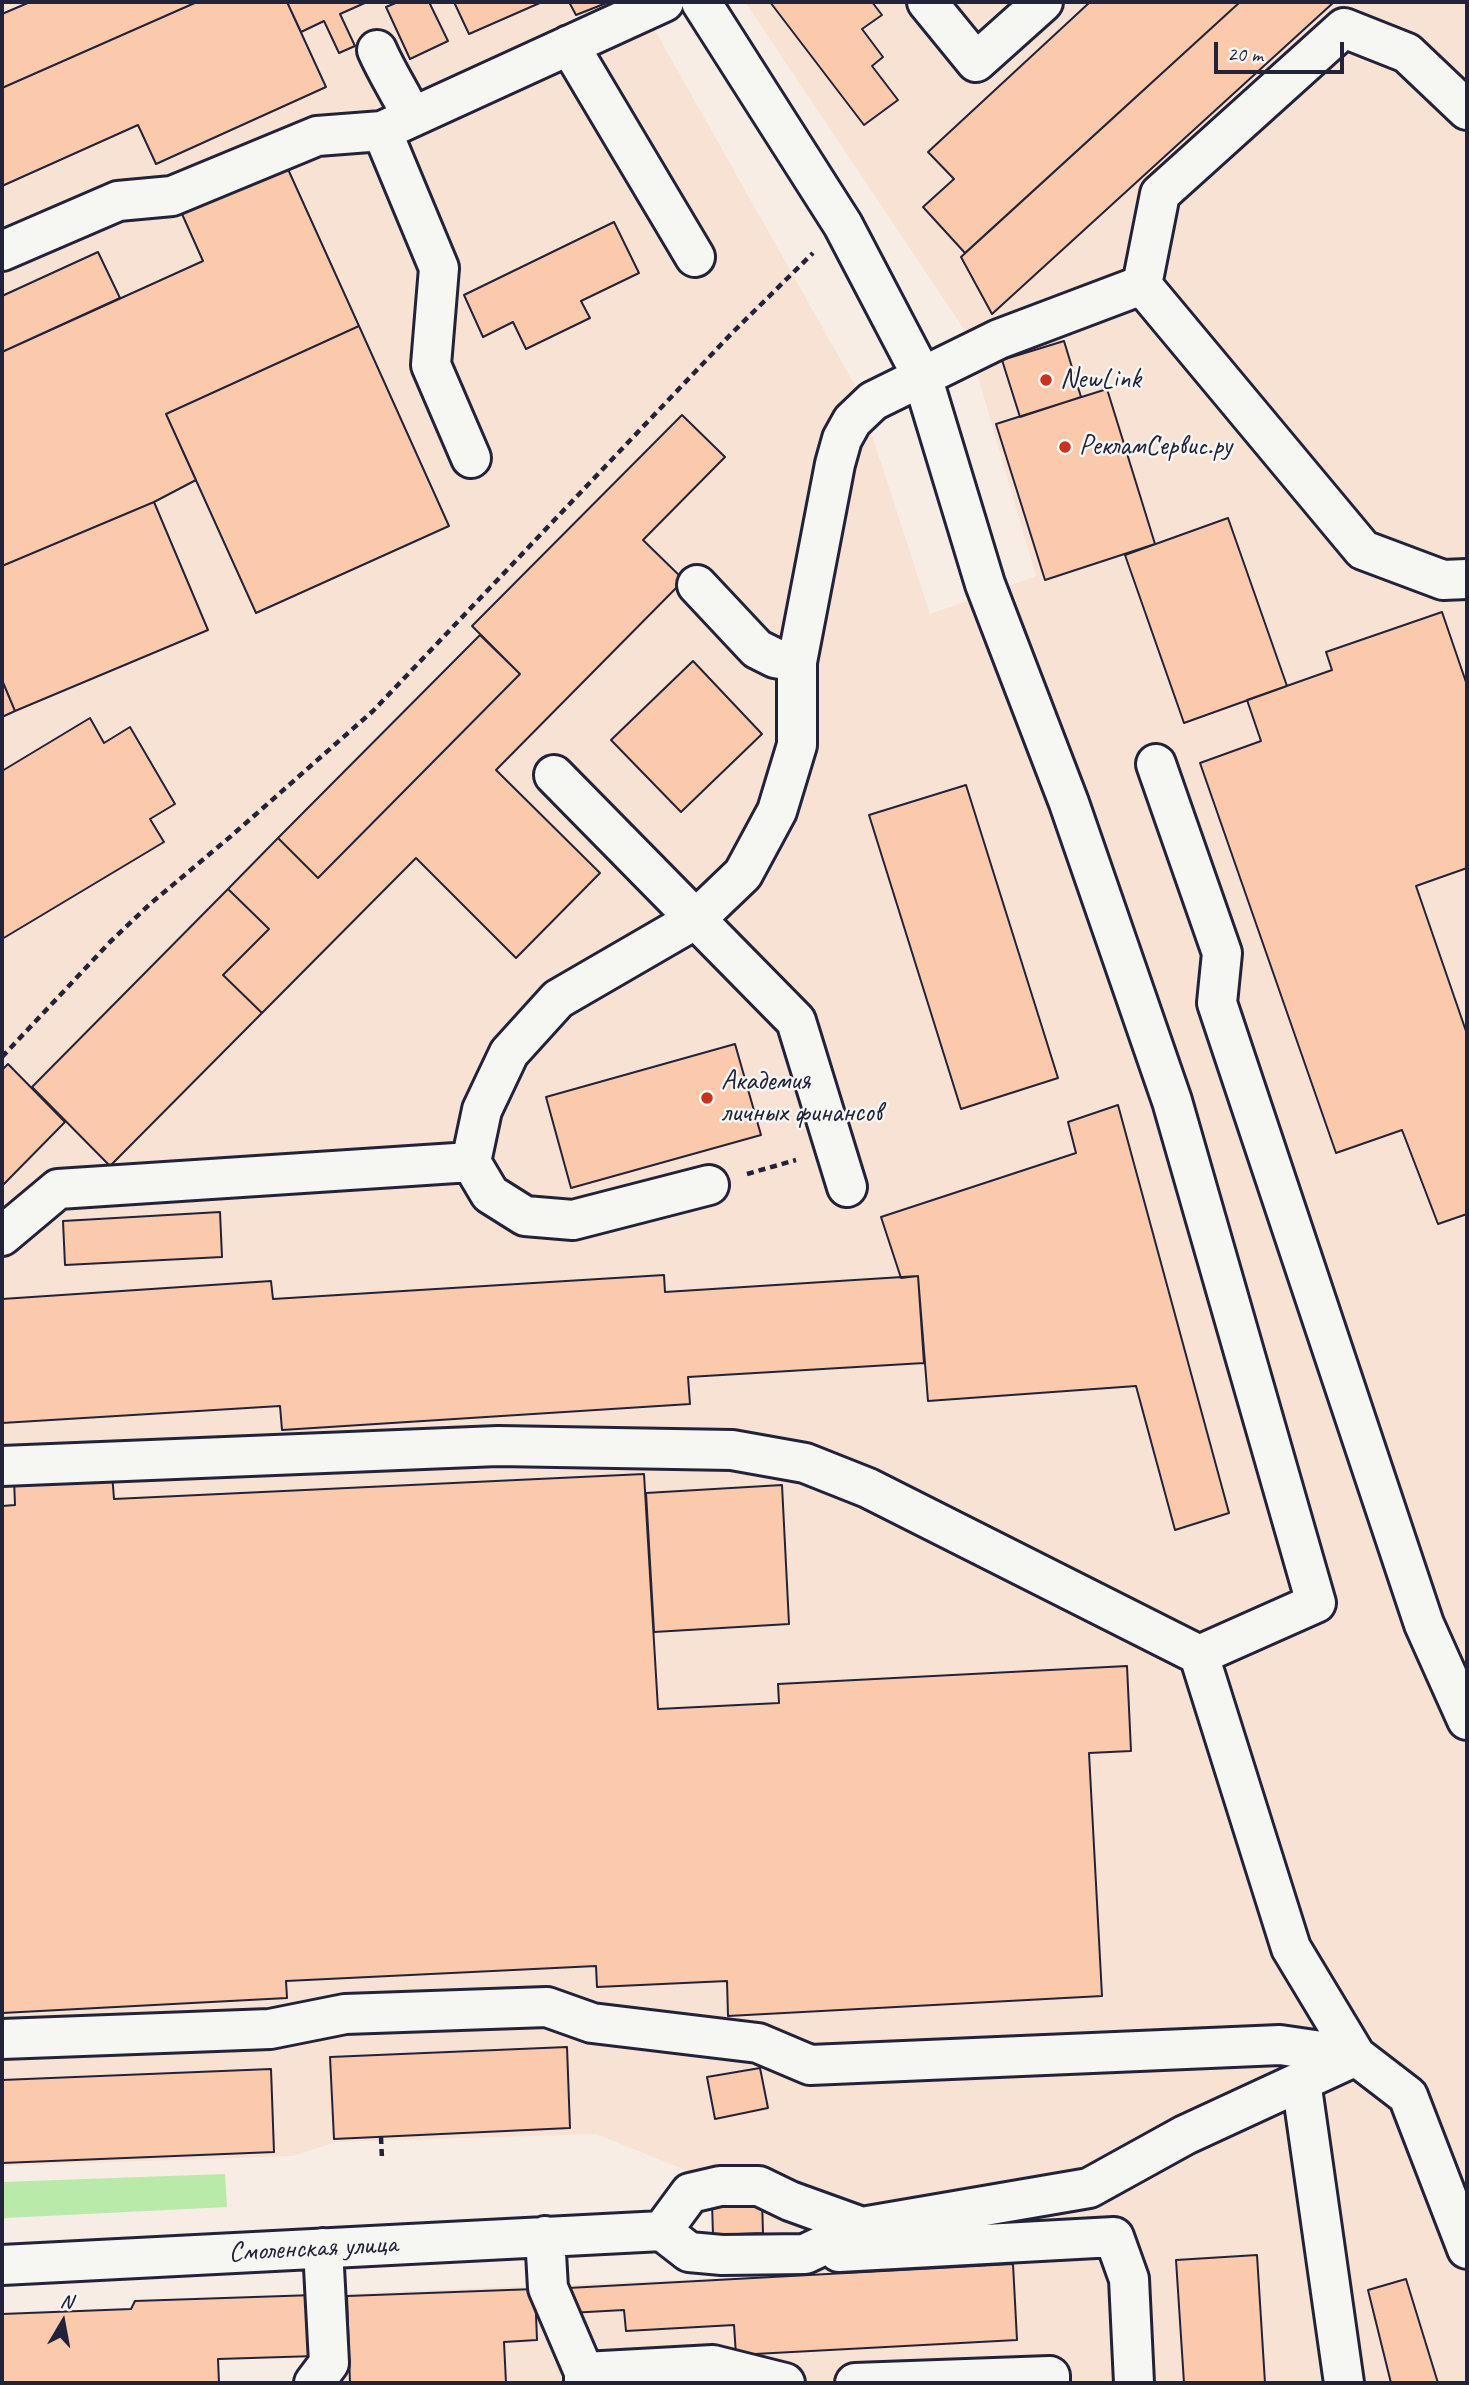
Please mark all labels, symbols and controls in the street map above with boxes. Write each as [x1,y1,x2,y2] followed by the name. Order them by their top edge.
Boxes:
[1217,28,1346,72] scale bar
[1227,41,1263,67] text: 20 m
[1060,363,1141,397] place label: NewLink
[1038,372,1054,388] marker: NewLink
[1079,430,1232,464] place label: РекламСервис.ру
[1057,439,1073,455] marker: РекламСервис.ру
[721,1065,882,1131] place label: Академия личных финансов
[699,1090,715,1106] marker: Академия личных финансов
[228,2228,398,2270] street label: Смоленская улица
[28,2287,98,2357] north arrow
[59,2288,75,2314] text: N

